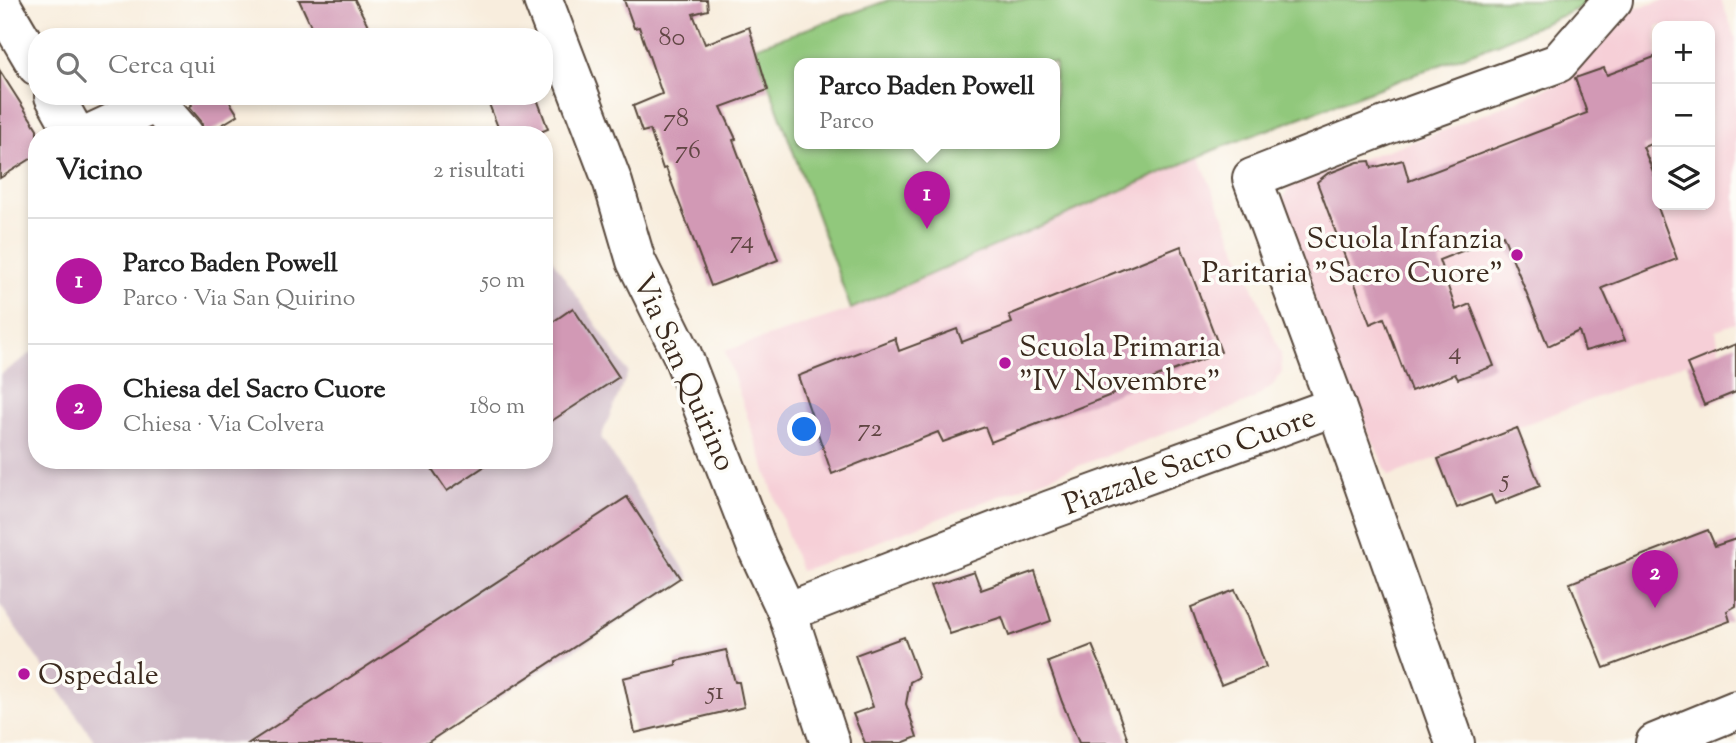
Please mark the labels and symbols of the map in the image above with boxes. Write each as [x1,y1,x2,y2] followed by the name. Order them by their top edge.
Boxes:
[659,20,685,57] house number: 80
[663,101,689,138] house number: 78
[675,133,701,170] house number: 76
[904,171,950,229] pin: 1
[1201,219,1503,296] place label: Scuola Infanzia Paritaria "Sacro Cuore"
[730,223,754,260] house number: 74
[1509,247,1525,263] marker: Scuola Infanzia Paritaria "Sacro Cuore"
[620,268,745,478] street label: Via San Quirino
[1019,327,1221,404] place label: Scuola Primaria "IV Novembre"
[1448,334,1462,371] house number: 4
[997,355,1013,371] marker: Scuola Primaria "IV Novembre"
[1058,397,1322,528] street label: Piazzale Sacro Cuore
[858,411,882,448] house number: 72
[787,412,821,446] your location
[1499,462,1510,499] house number: 5
[1632,550,1678,608] pin: 2
[38,655,159,698] place label: Ospedale
[16,666,32,682] marker: Ospedale
[704,674,724,711] house number: 51

